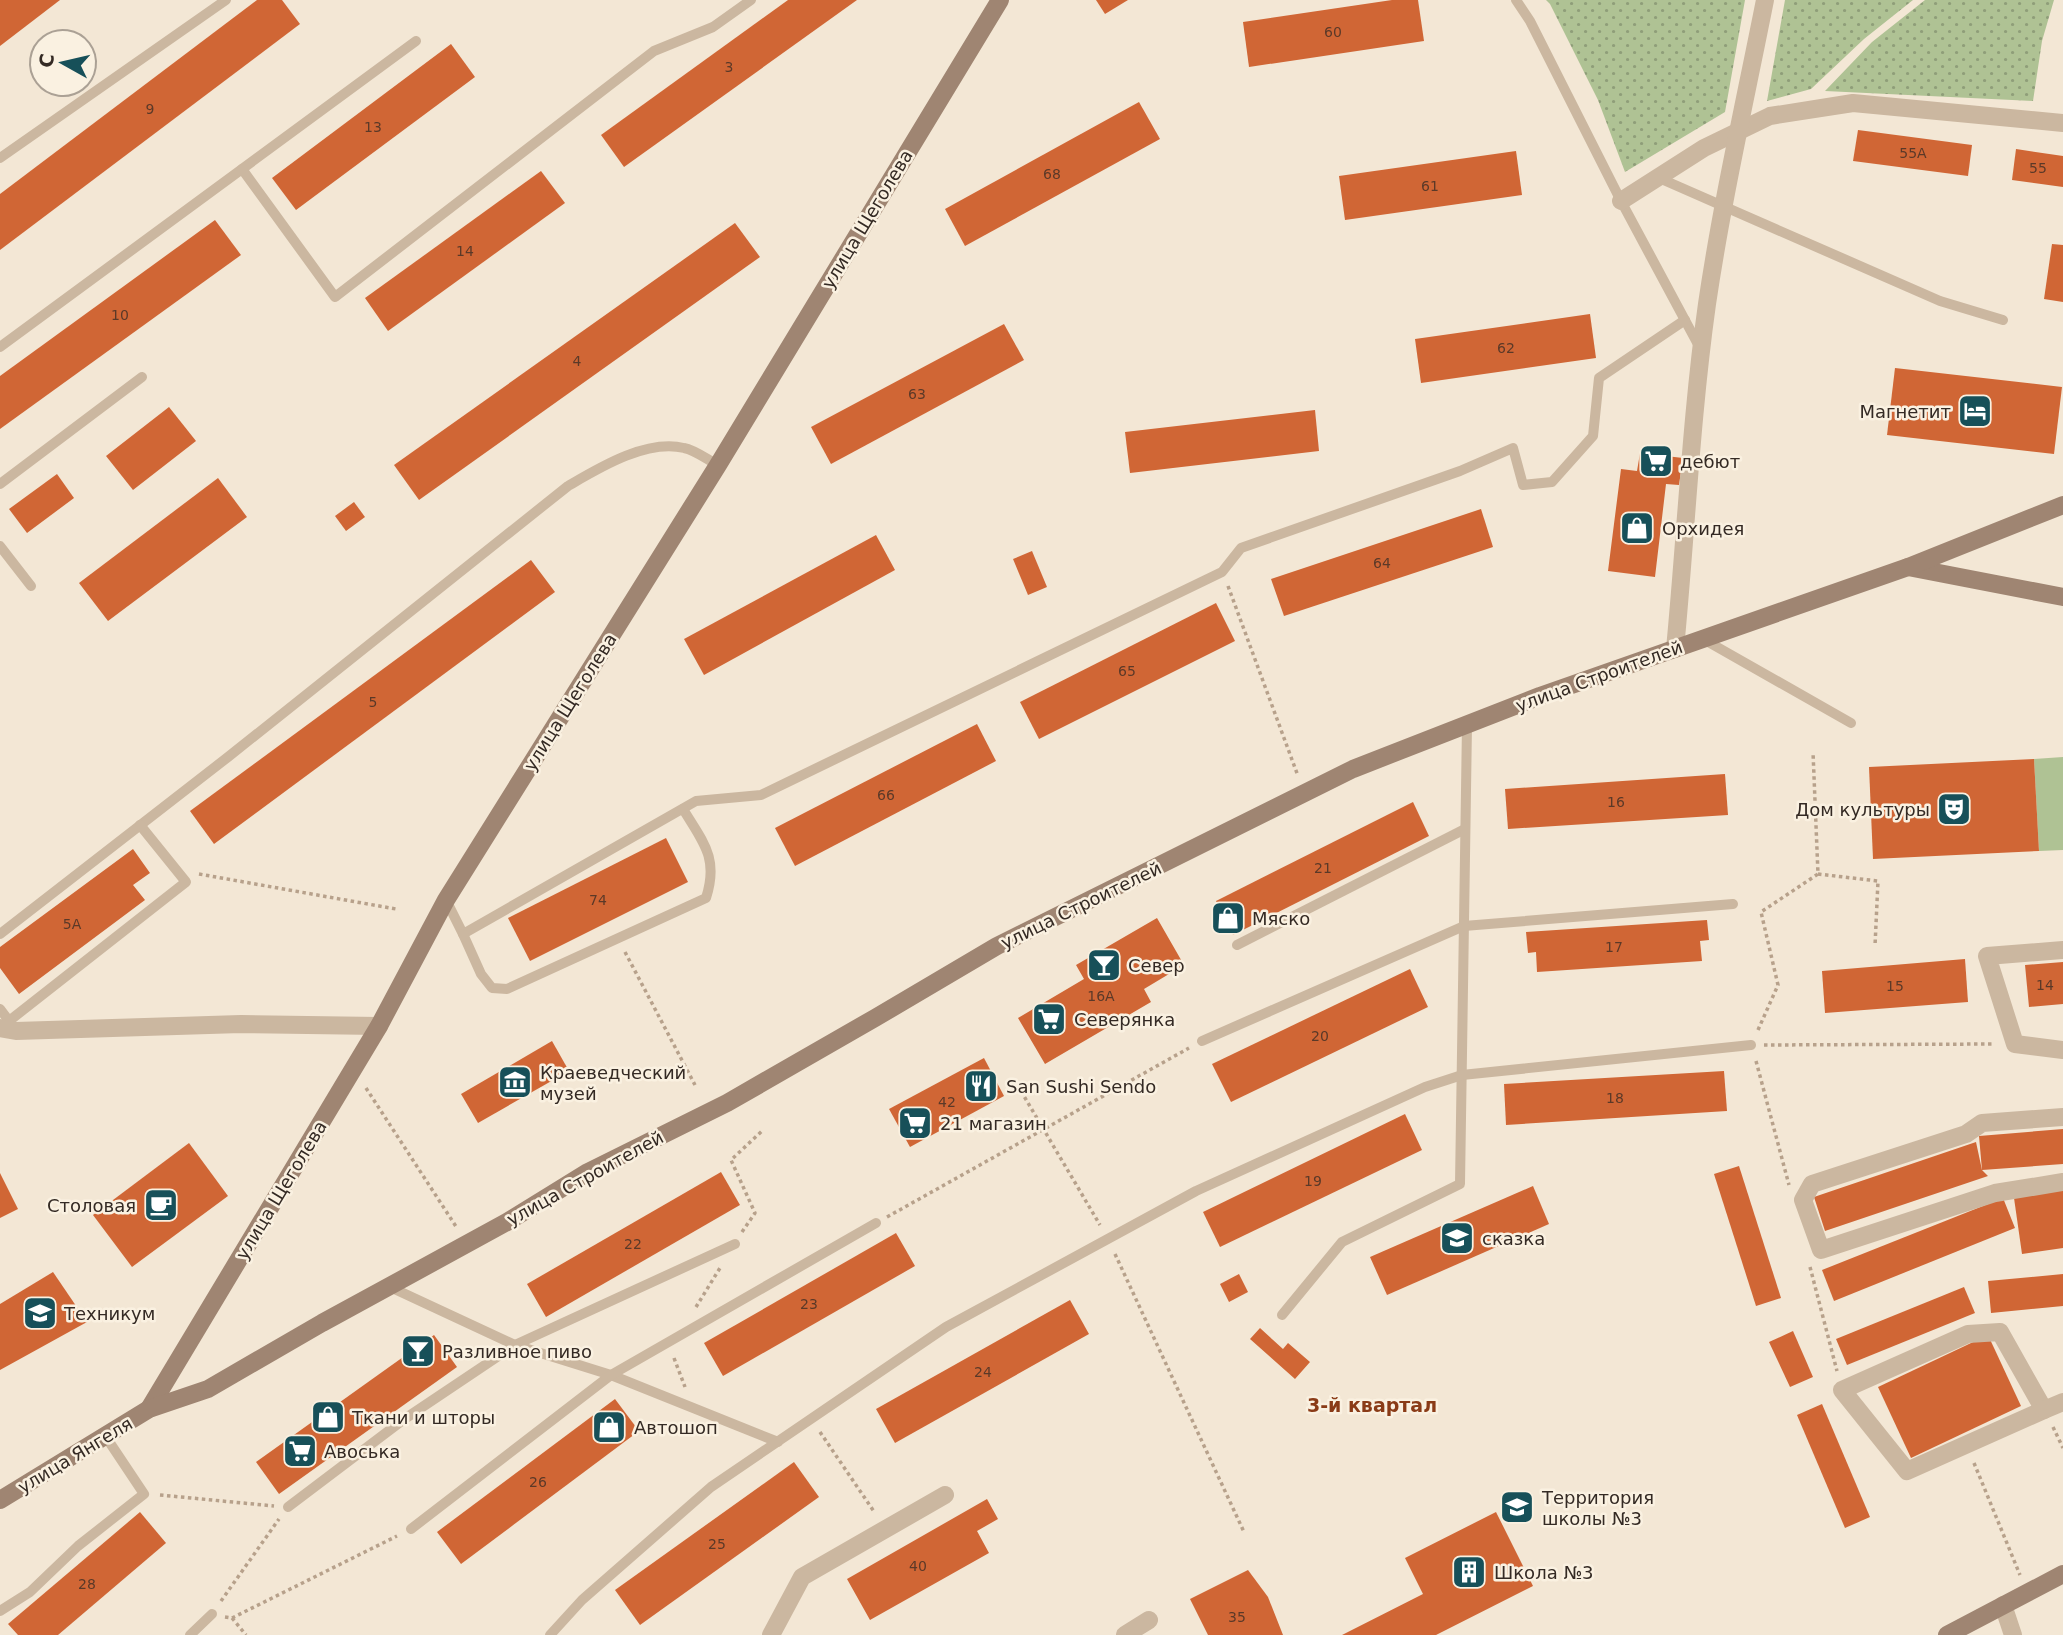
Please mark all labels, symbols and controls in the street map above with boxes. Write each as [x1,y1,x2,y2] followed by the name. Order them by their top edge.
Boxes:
[1324,24,1342,40] house number: 60
[28,28,98,98] north arrow
[34,52,58,69] text: С
[725,59,733,75] house number: 3
[146,101,154,117] house number: 9
[364,119,382,135] house number: 13
[1899,145,1927,161] house number: 55А
[817,146,917,292] street label: улица Щеголева
[2029,160,2047,176] house number: 55
[1043,166,1061,182] house number: 68
[1421,178,1439,194] house number: 61
[456,243,474,259] house number: 14
[111,307,129,323] house number: 10
[1497,340,1515,356] house number: 62
[573,353,582,369] house number: 4
[908,386,926,402] house number: 63
[1956,392,1994,430] hotel icon: Магнетит
[1859,401,1951,422] place label: Магнетит
[1637,442,1675,480] supermarket icon: дебют
[1680,451,1740,472] place label: дебют
[1618,509,1656,547] shop icon: Орхидея
[1662,518,1744,539] place label: Орхидея
[1373,555,1391,571] house number: 64
[519,629,621,775] street label: улица Щеголева
[1513,636,1685,716] street label: улица Строителей
[1118,663,1136,679] house number: 65
[369,694,377,710] house number: 5
[877,787,895,803] house number: 66
[1935,790,1973,828] theatre icon: Дом культуры
[1607,794,1625,810] house number: 16
[1795,799,1930,820] place label: Дом культуры
[997,857,1165,953] street label: улица Строителей
[1314,860,1332,876] house number: 21
[589,892,607,908] house number: 74
[1209,899,1247,937] shop icon: Мяско
[1252,908,1310,929] place label: Мяско
[63,916,82,932] house number: 5А
[1605,939,1623,955] house number: 17
[1085,946,1123,984] bar icon: Север
[1128,955,1185,976] place label: Север
[2036,977,2054,993] house number: 14
[1886,978,1904,994] house number: 15
[1087,988,1115,1004] house number: 16А
[1030,1000,1068,1038] supermarket icon: Северянка
[1074,1009,1175,1030] place label: Северянка
[1311,1028,1329,1044] house number: 20
[540,1062,686,1104] place label: Краеведческий музей
[496,1063,534,1101] museum icon: Краеведческий музей
[962,1067,1000,1105] restaurant icon: San Sushi Sendo
[1006,1076,1156,1097] place label: San Sushi Sendo
[1606,1090,1624,1106] house number: 18
[938,1094,956,1110] house number: 42
[896,1104,934,1142] supermarket icon: 21 магазин
[940,1113,1047,1134] place label: 21 магазин
[231,1117,331,1263] street label: улица Щеголева
[503,1126,667,1230] street label: улица Строителей
[1304,1173,1322,1189] house number: 19
[142,1186,180,1224] cafe icon: Столовая
[47,1195,136,1216] place label: Столовая
[1438,1219,1476,1257] school or university icon: сказка
[1482,1228,1545,1249] place label: сказка
[624,1236,642,1252] house number: 22
[21,1294,59,1332] school or university icon: Техникум
[800,1296,818,1312] house number: 23
[63,1303,155,1324] place label: Техникум
[399,1332,437,1370] bar icon: Разливное пиво
[442,1341,592,1362] place label: Разливное пиво
[974,1364,992,1380] house number: 24
[1307,1394,1437,1416] district label: 3-й квартал
[309,1398,347,1436] shop icon: Ткани и шторы
[351,1407,495,1428] place label: Ткани и шторы
[590,1408,628,1446] shop icon: Автошоп
[14,1413,136,1497] street label: улица Янгеля
[634,1417,718,1438] place label: Автошоп
[281,1432,319,1470] supermarket icon: Авоська
[324,1441,400,1462] place label: Авоська
[529,1474,547,1490] house number: 26
[1541,1487,1654,1529] place label: Территория школы №3
[1498,1488,1536,1526] school or university icon: Территория школы №3
[708,1536,726,1552] house number: 25
[1450,1553,1488,1591] building icon: Школа №3
[909,1558,927,1574] house number: 40
[1494,1562,1594,1583] place label: Школа №3
[78,1576,96,1592] house number: 28
[1228,1609,1246,1625] house number: 35

